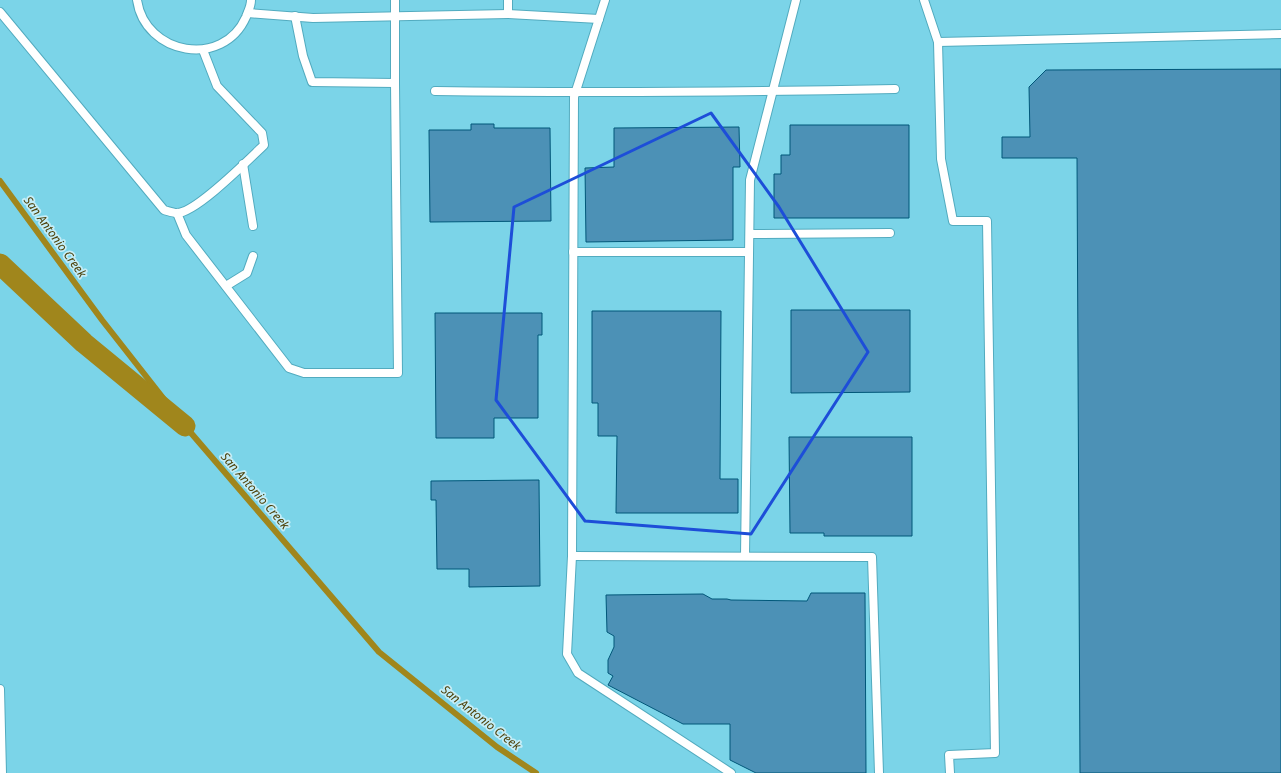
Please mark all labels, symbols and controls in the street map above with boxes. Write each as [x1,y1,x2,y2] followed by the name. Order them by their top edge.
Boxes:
[20,193,91,282] water label: San Antonio Creek
[217,449,294,534] water label: San Antonio Creek
[438,681,526,755] water label: San Antonio Creek

